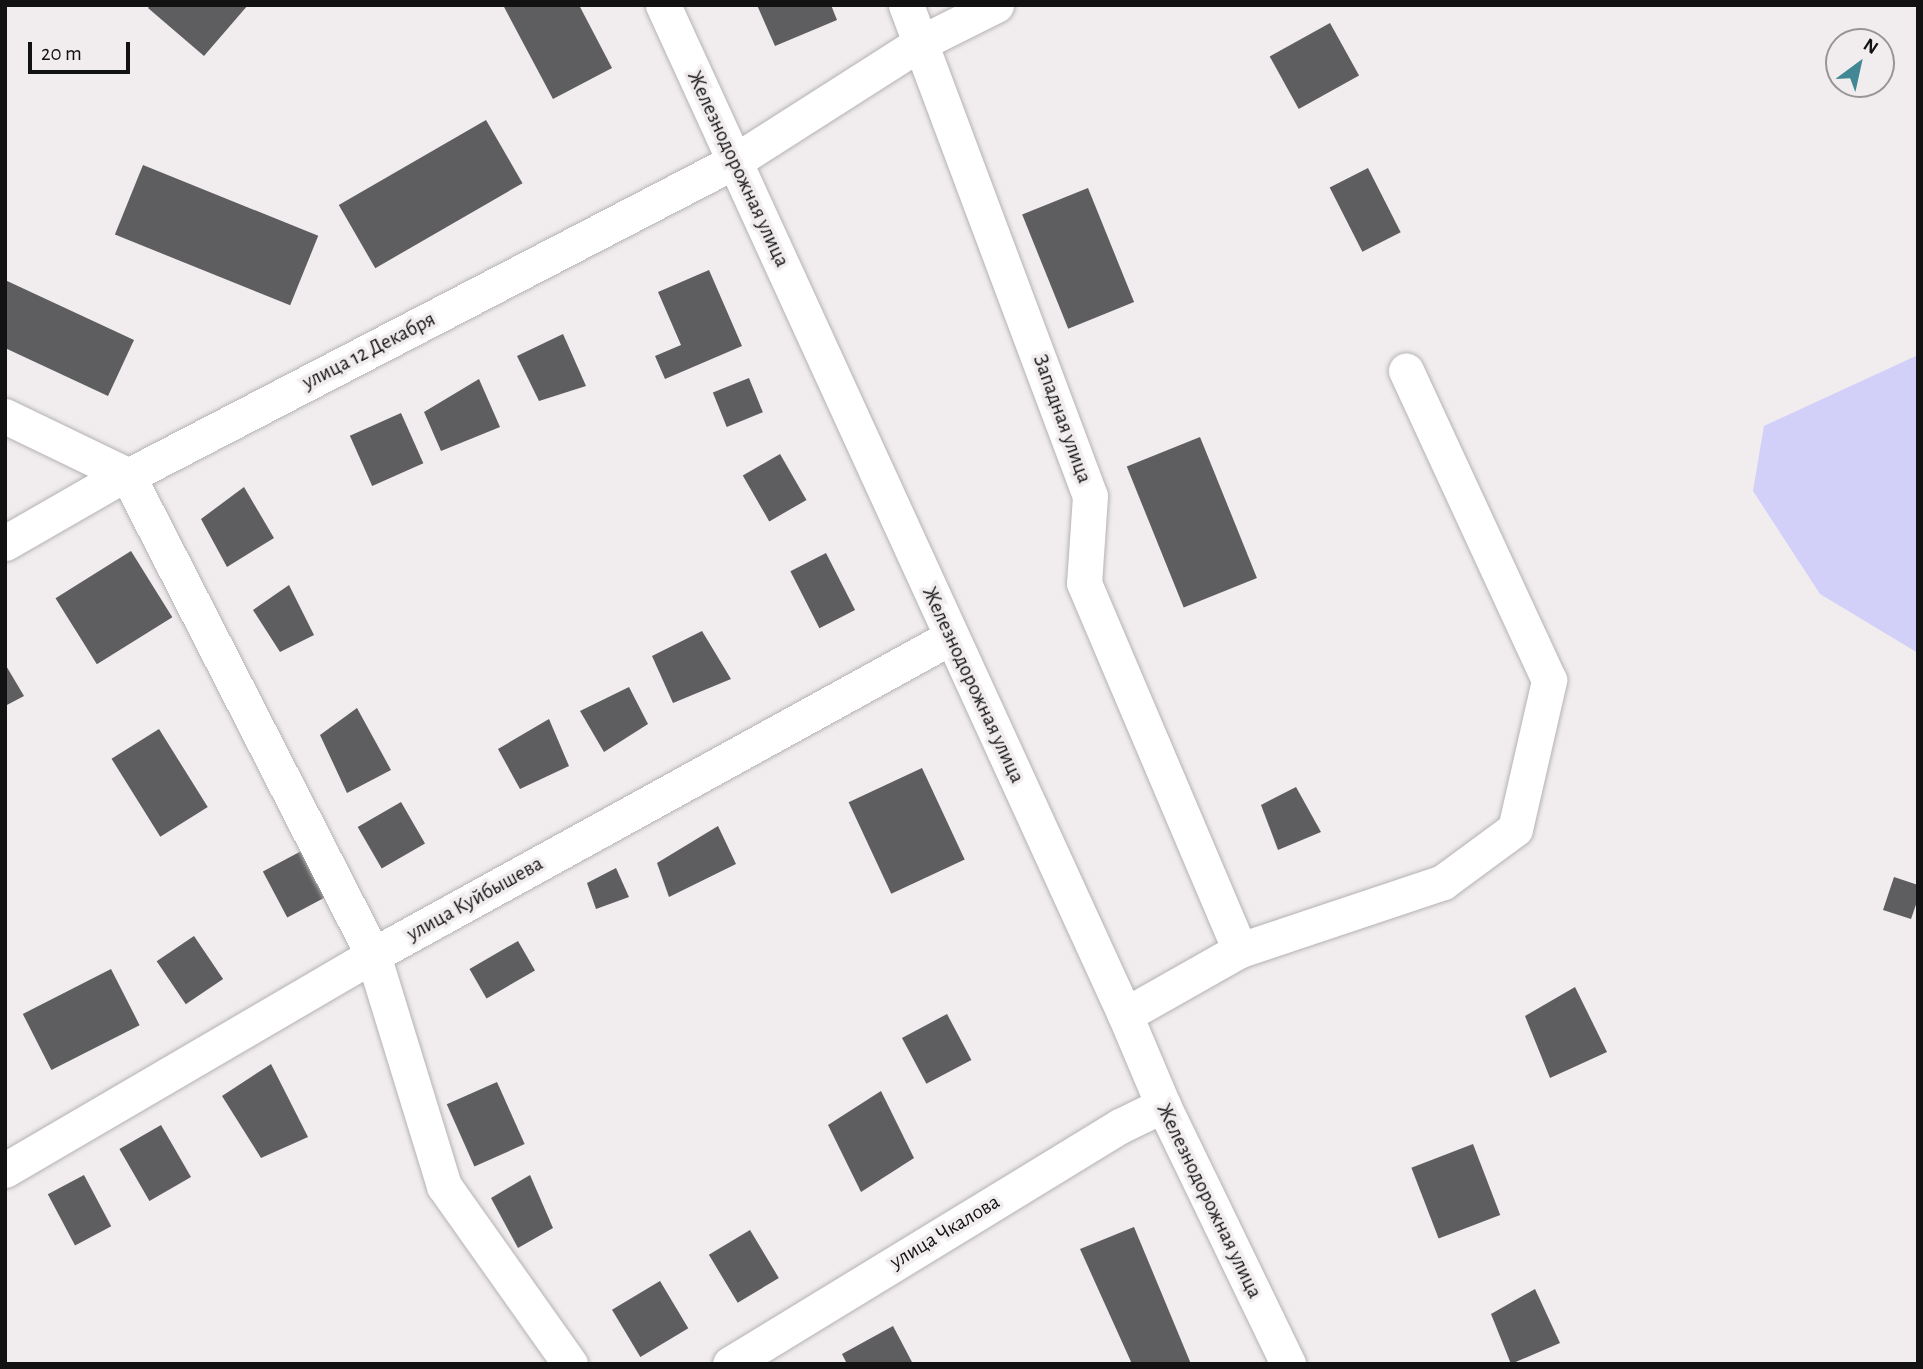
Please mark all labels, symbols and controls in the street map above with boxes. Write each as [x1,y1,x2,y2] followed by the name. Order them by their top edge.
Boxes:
[32,28,133,72] scale bar
[1825,28,1895,98] north arrow
[1860,35,1881,58] text: N
[41,43,82,64] text: 20 m
[681,67,795,271] street label: Железнодорожная улица
[298,307,440,395] street label: улица 12 Декабря
[1027,351,1097,487] street label: Западная улица
[916,583,1030,787] street label: Железнодорожная улица
[402,851,548,947] street label: улица Куйбышева
[1151,1099,1267,1303] street label: Железнодорожная улица
[886,1189,1004,1275] street label: улица Чкалова

